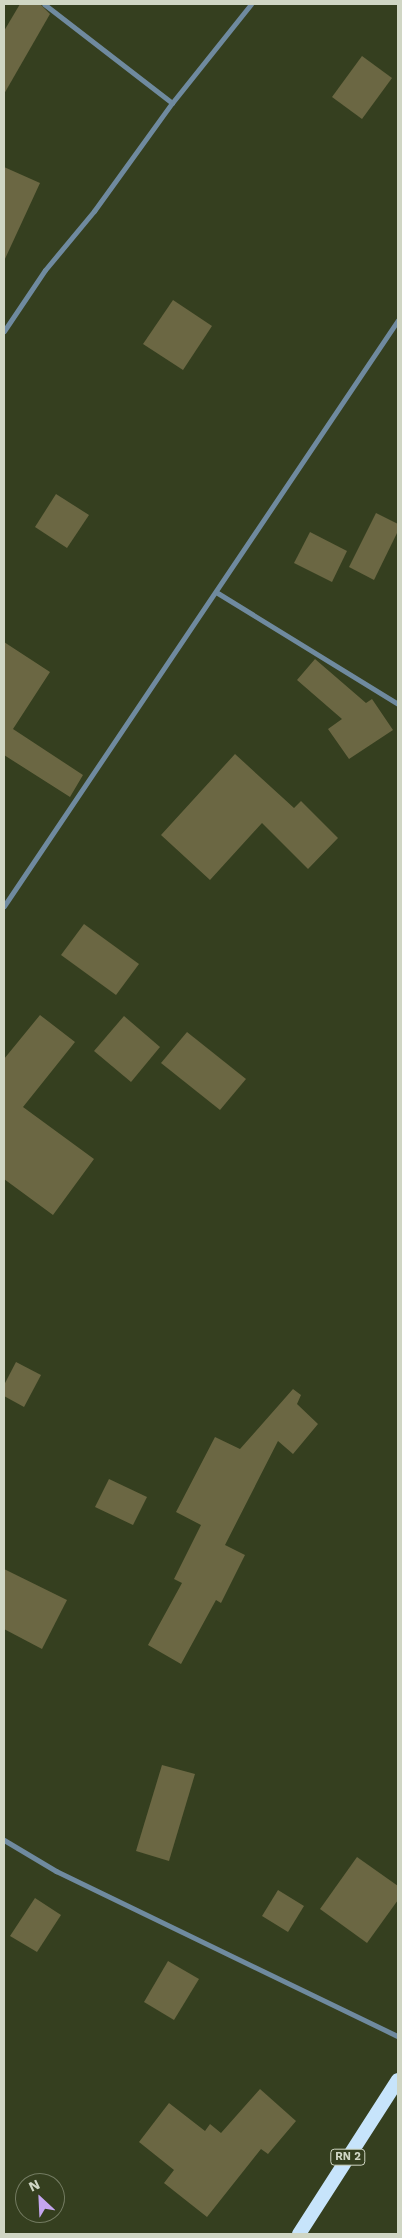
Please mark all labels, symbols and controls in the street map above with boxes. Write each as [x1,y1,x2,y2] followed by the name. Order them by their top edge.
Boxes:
[329,2148,367,2166] road number: RN 2
[15,2173,65,2223] north arrow
[26,2176,42,2195] text: N

